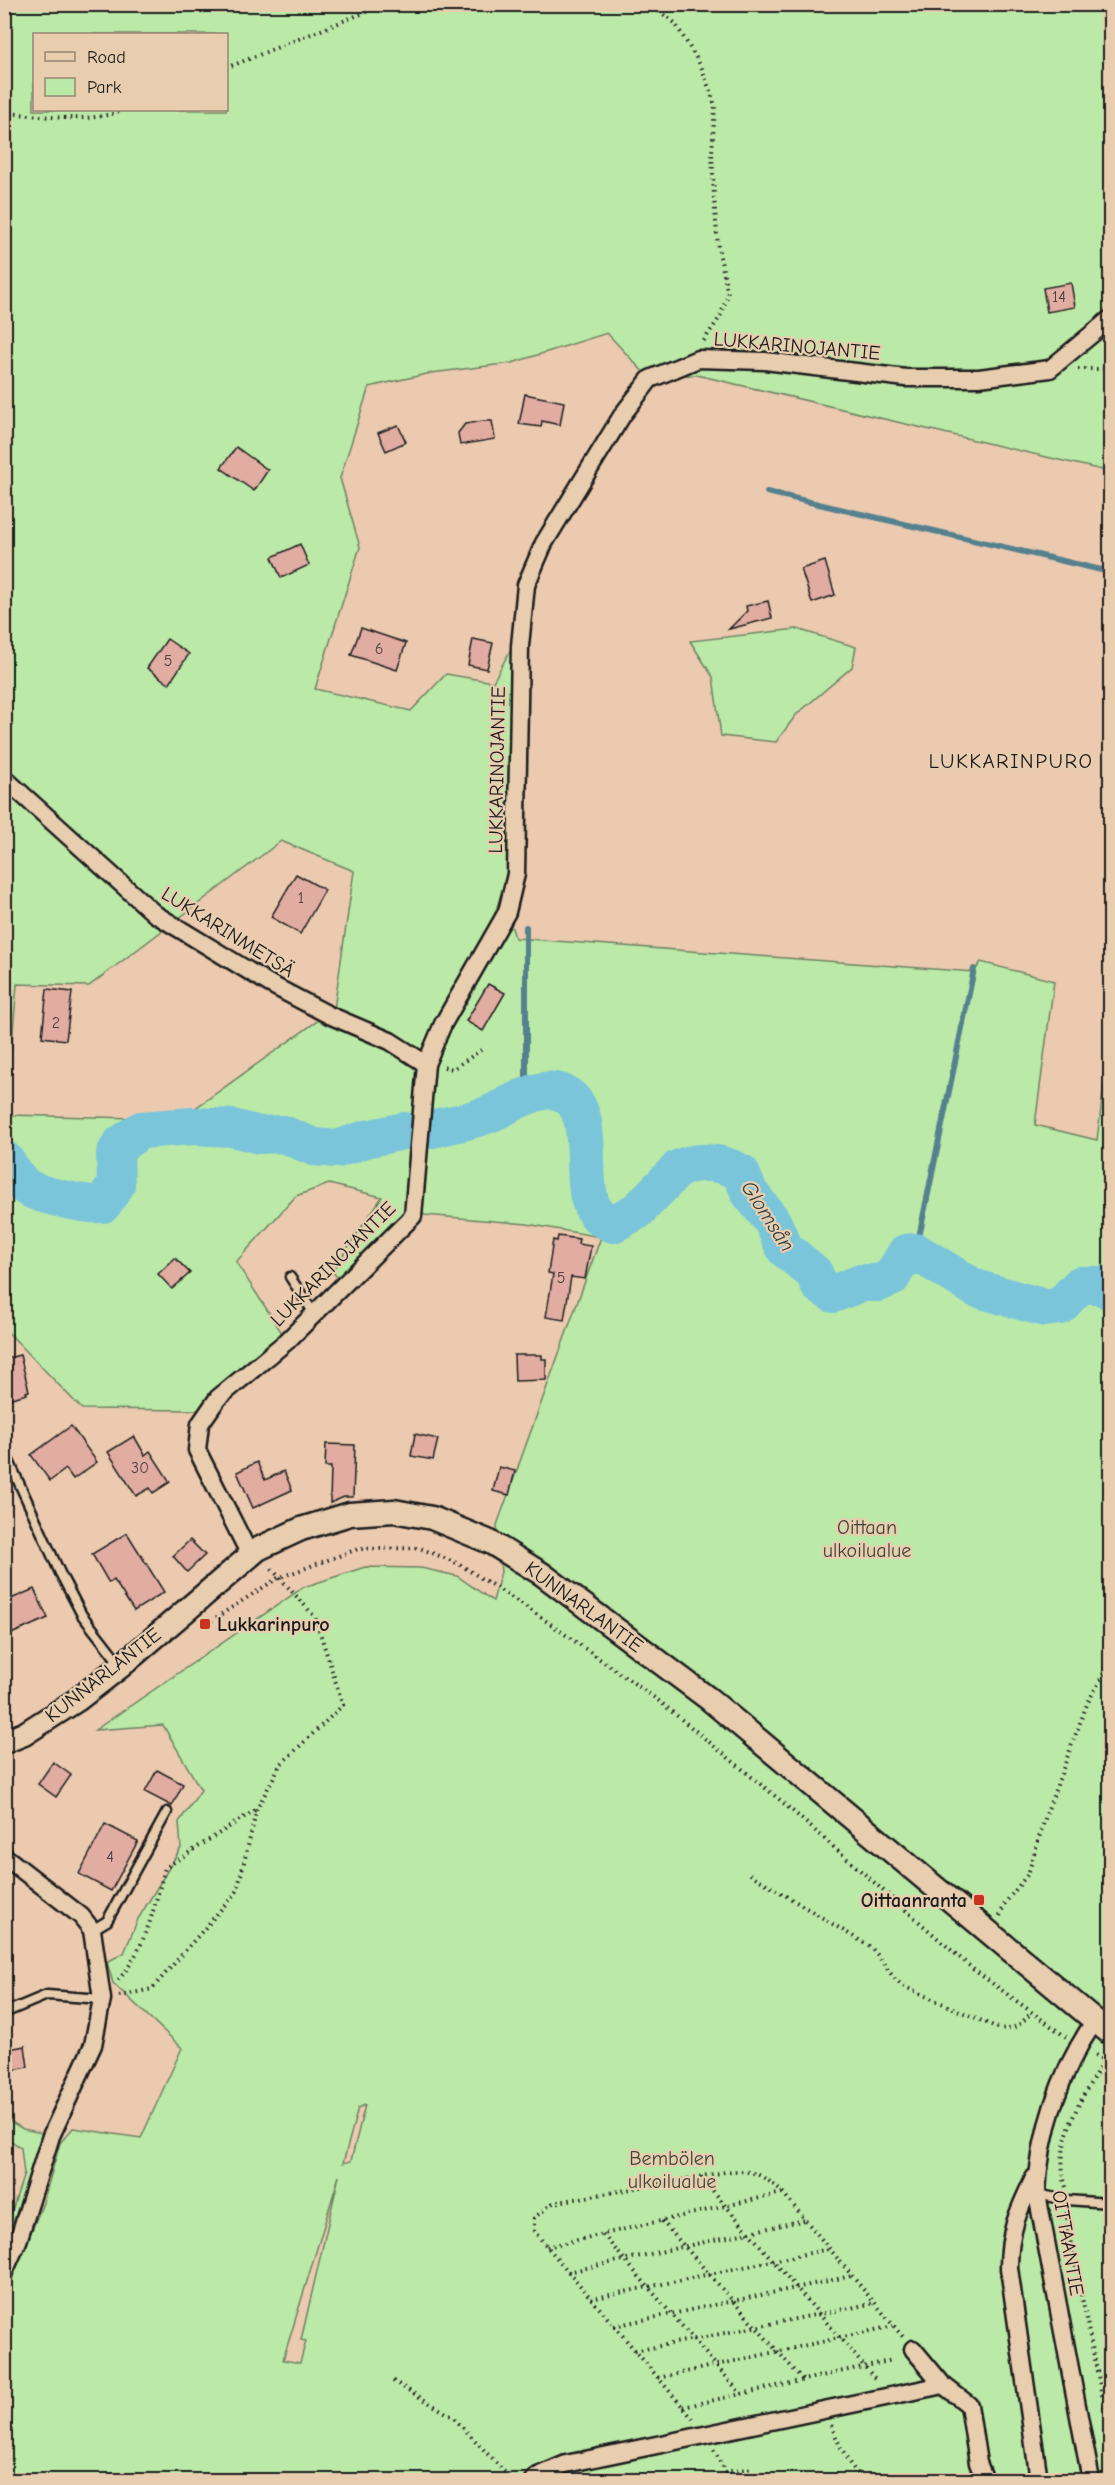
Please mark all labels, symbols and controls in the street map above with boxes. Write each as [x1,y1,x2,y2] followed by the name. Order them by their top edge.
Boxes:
[33,33,228,111] legend
[87,47,126,68] text: Road
[87,77,122,98] text: Park
[1052,288,1066,306] house number: 14
[713,327,881,365] street label: LUKKARINOJANTIE
[375,640,383,658] house number: 6
[164,652,172,670] house number: 5
[484,686,510,854] street label: LUKKARINOJANTIE
[929,749,1093,773] district label: LUKKARINPURO
[157,882,299,982] street label: LUKKARINMETSÄ
[298,889,304,907] house number: 1
[52,1014,60,1032] house number: 2
[736,1176,800,1256] water label: Glomsån
[266,1197,400,1331] street label: LUKKARINOJANTIE
[557,1269,565,1287] house number: 5
[131,1459,149,1477] house number: 30
[823,1516,911,1562] park label: Oittaan ulkoilualue
[521,1557,647,1657] street label: KUNNARLANTIE
[217,1613,330,1636] place label: Lukkarinpuro
[198,1617,212,1631] marker: Lukkarinpuro
[41,1623,165,1727] street label: KUNNARLANTIE
[106,1848,114,1866] house number: 4
[861,1889,967,1912] place label: Oittaanranta
[972,1893,986,1907] marker: Oittaanranta
[628,2147,716,2193] park label: Bembölen ulkoilualue
[1047,2189,1089,2297] street label: OITTAANTIE

